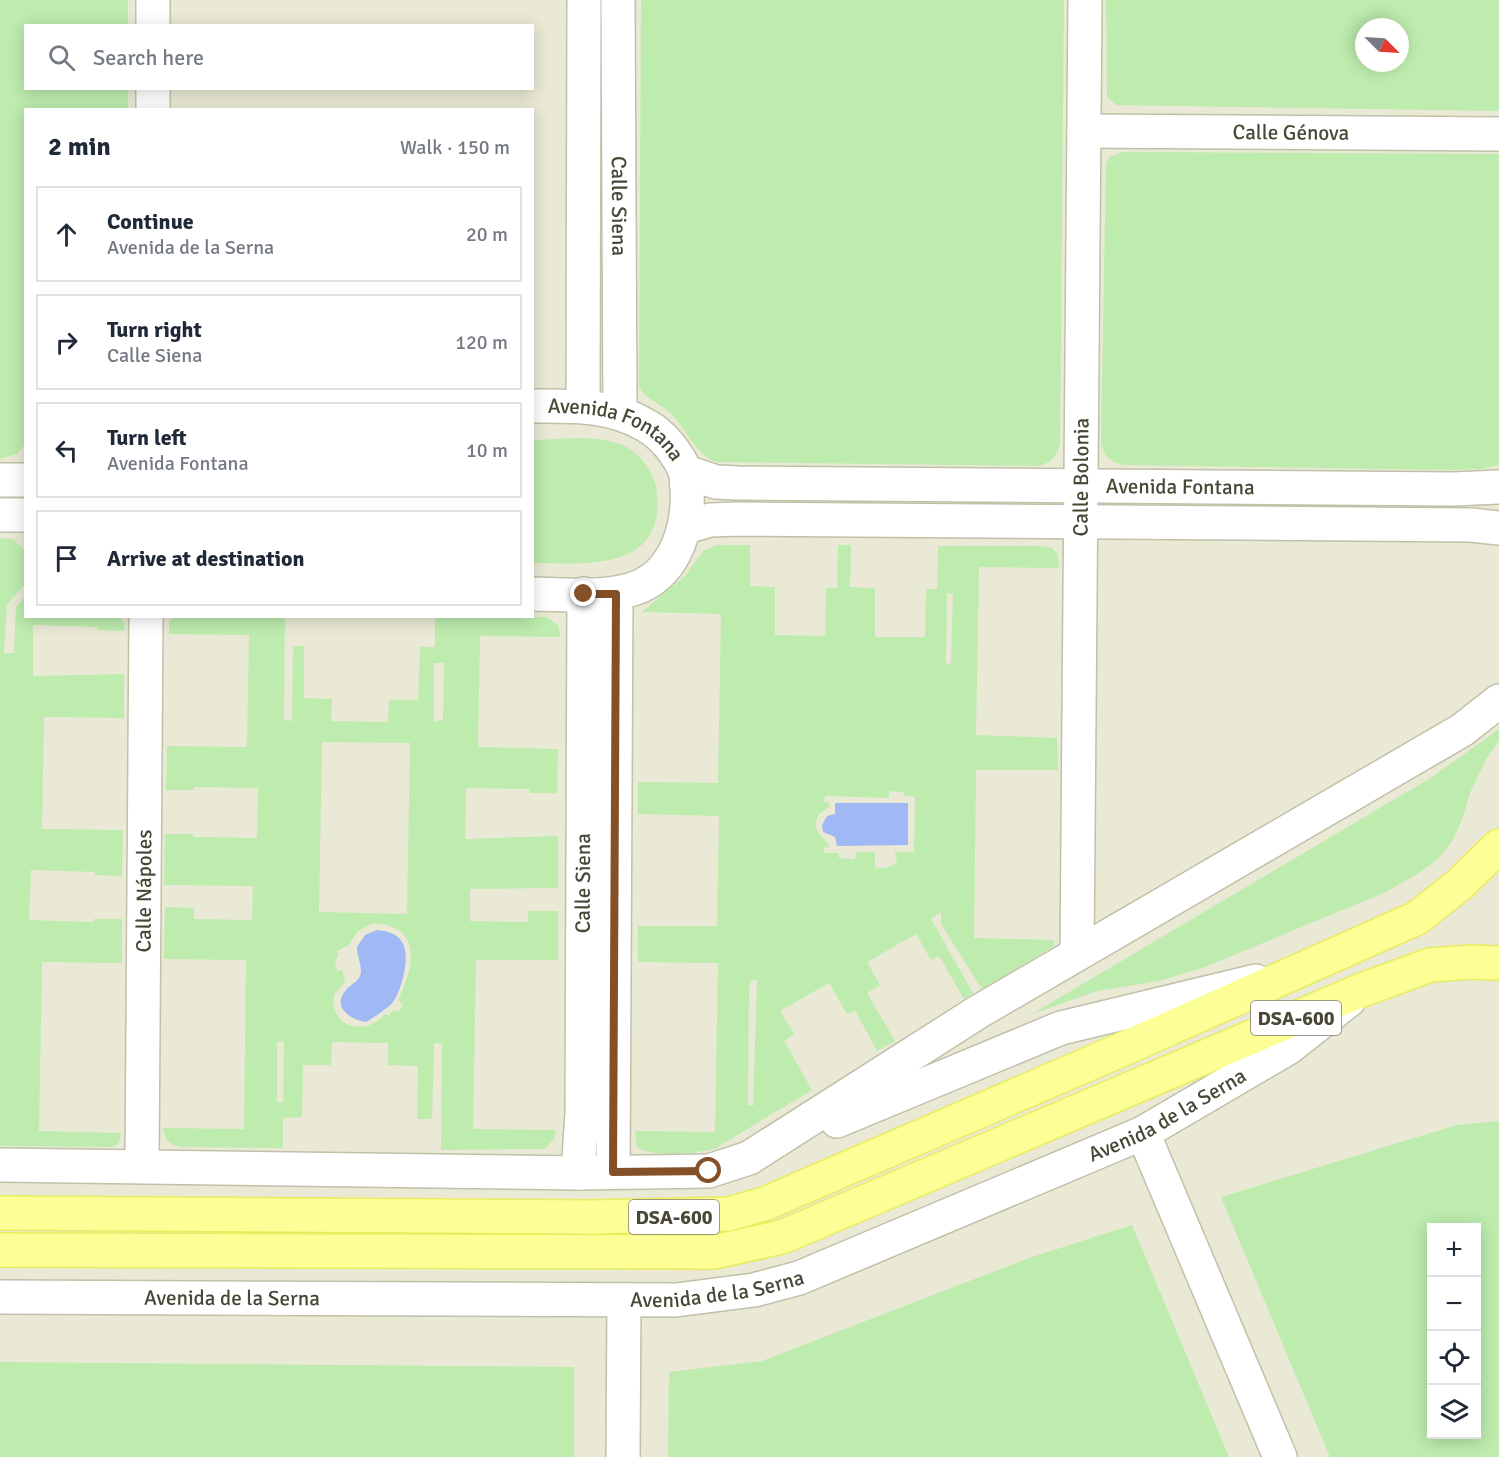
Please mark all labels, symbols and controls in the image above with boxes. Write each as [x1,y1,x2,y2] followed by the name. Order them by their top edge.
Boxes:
[1355,18,1409,72] north arrow
[24,24,534,90] search box
[45,41,78,74] icon: search
[93,44,204,71] text: Search here
[1233,119,1349,146] street label: Calle Génova
[48,131,111,163] text: 2 min
[400,135,510,160] text: Walk · 150 m
[606,156,632,256] street label: Calle Siena
[107,208,194,235] text: Continue
[50,218,83,251] icon: ahead
[466,222,508,247] text: 20 m
[107,235,274,260] text: Avenida de la Serna
[107,316,202,343] text: Turn right
[50,326,83,359] icon: right
[455,330,508,355] text: 120 m
[107,343,202,368] text: Calle Siena
[548,393,690,466] street label: Avenida Fontana
[1068,418,1094,536] street label: Calle Bolonia
[107,424,187,451] text: Turn left
[50,434,83,467] icon: left
[466,438,508,463] text: 10 m
[107,451,249,476] text: Avenida Fontana
[1106,473,1255,500] street label: Avenida Fontana
[50,542,83,575] icon: arrive
[107,545,304,572] text: Arrive at destination
[570,580,596,606] route end
[131,829,157,953] street label: Calle Nápoles
[570,833,596,933] street label: Calle Siena
[1251,1001,1341,1035] road number: DSA-600
[1084,1062,1251,1168] street label: Avenida de la Serna
[695,1157,721,1183] route start
[629,1200,719,1234] road number: DSA-600
[1427,1223,1481,1439] map controls
[1427,1223,1481,1277] button: +
[630,1264,807,1313] street label: Avenida de la Serna
[1427,1277,1481,1331] button: −
[144,1285,320,1311] street label: Avenida de la Serna
[1427,1331,1481,1385] button: locate
[1427,1385,1481,1439] button: layers

